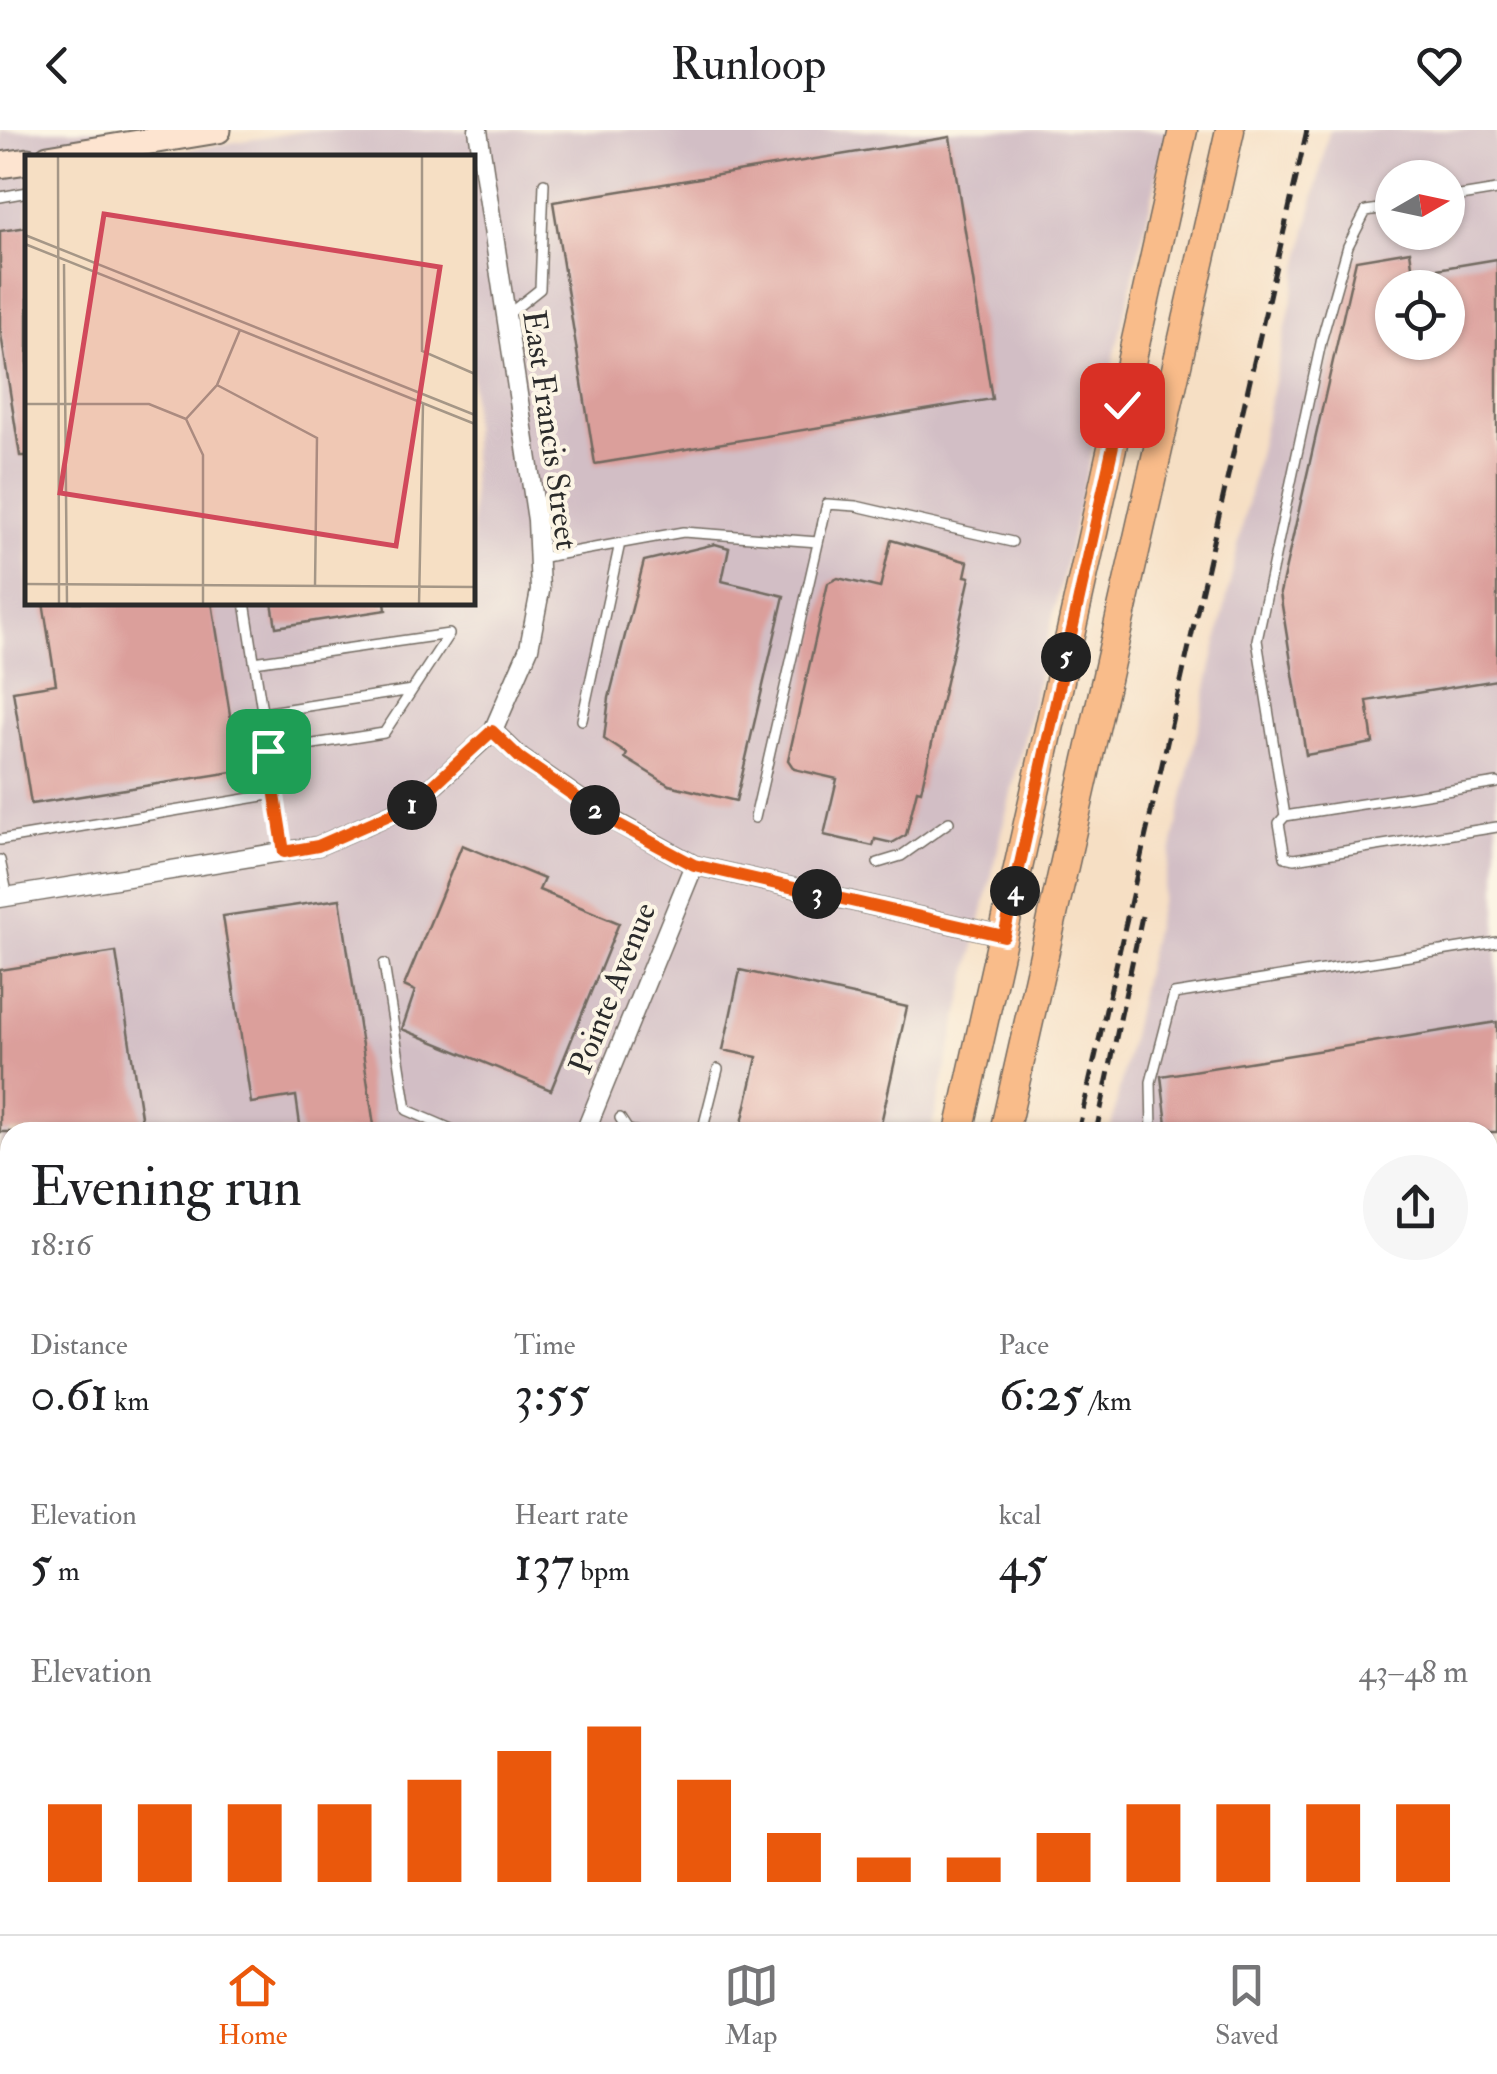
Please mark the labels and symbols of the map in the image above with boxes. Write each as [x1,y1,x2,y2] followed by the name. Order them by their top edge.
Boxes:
[25,155,475,605] inset map
[1375,160,1465,250] north arrow
[513,308,587,552] street label: East Francis Street
[1080,363,1165,448] pin
[1041,632,1091,682] pin: 5
[226,709,311,794] pin
[387,780,437,830] pin: 1
[570,785,620,835] pin: 2
[990,866,1040,916] pin: 4
[792,869,842,919] pin: 3
[560,897,665,1080] street label: Pointe Avenue

